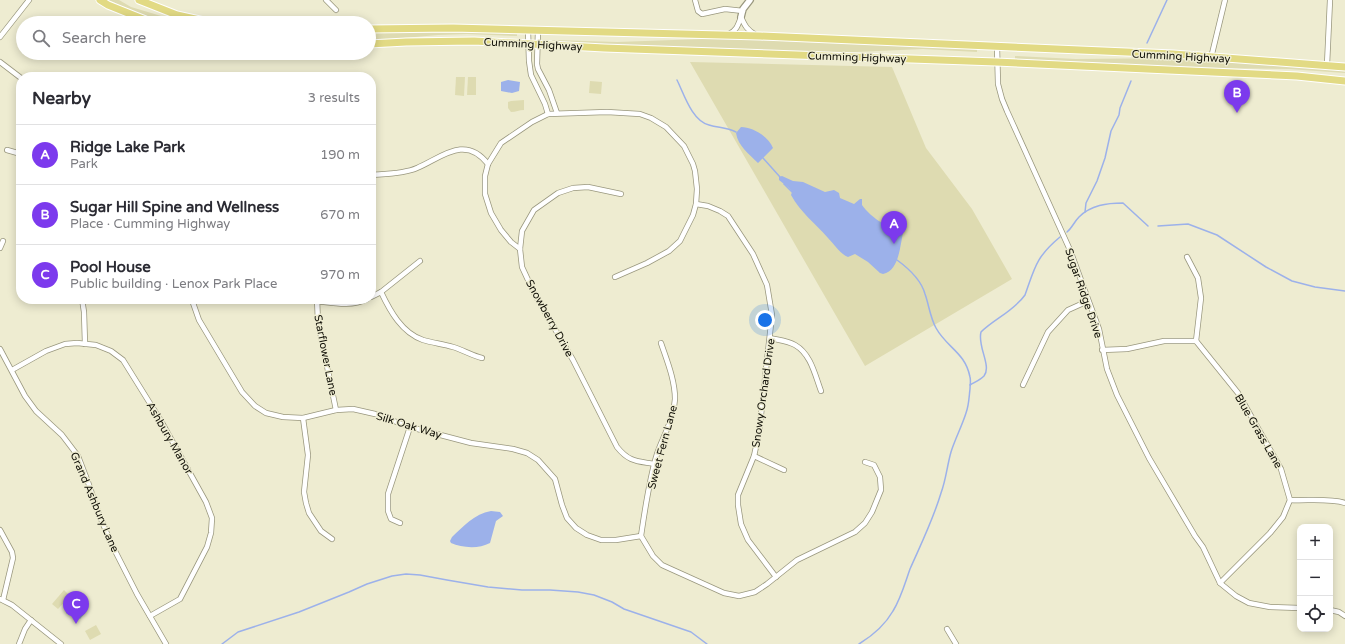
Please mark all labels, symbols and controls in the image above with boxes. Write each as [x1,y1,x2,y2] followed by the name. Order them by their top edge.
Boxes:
[16,16,376,60] search box
[30,27,52,49] icon: search
[62,29,146,47] text: Search here
[483,35,583,54] street label: Cumming Highway
[1131,47,1231,66] street label: Cumming Highway
[807,49,907,66] street label: Cumming Highway
[1224,80,1250,113] pin: B
[32,88,91,109] text: Nearby
[308,90,360,106] text: 3 results
[70,138,185,156] text: Ridge Lake Park
[40,147,50,163] text: A
[320,147,360,163] text: 190 m
[70,156,98,172] text: Park
[70,198,279,216] text: Sugar Hill Spine and Wellness
[40,207,50,223] text: B
[320,207,360,223] text: 670 m
[881,211,907,244] pin: A
[70,216,230,232] text: Place · Cumming Highway
[1062,247,1105,340] street label: Sugar Ridge Drive
[70,258,151,276] text: Pool House
[40,267,50,283] text: C
[320,267,360,283] text: 970 m
[70,276,277,292] text: Public building · Lenox Park Place
[523,277,576,359] street label: Snowberry Drive
[755,310,775,330] your location
[311,314,340,397] street label: Starflower Lane
[749,338,778,448] street label: Snowy Orchard Drive
[1232,392,1285,471] street label: Blue Grass Lane
[144,400,196,477] street label: Ashbury Manor
[645,404,680,490] street label: Sweet Fern Lane
[375,409,443,442] street label: Silk Oak Way
[68,450,122,554] street label: Grand Ashbury Lane
[1297,524,1333,632] map controls
[1297,524,1333,560] button: +
[1297,560,1333,596] button: −
[63,591,89,624] pin: C
[1297,596,1333,632] button: locate

